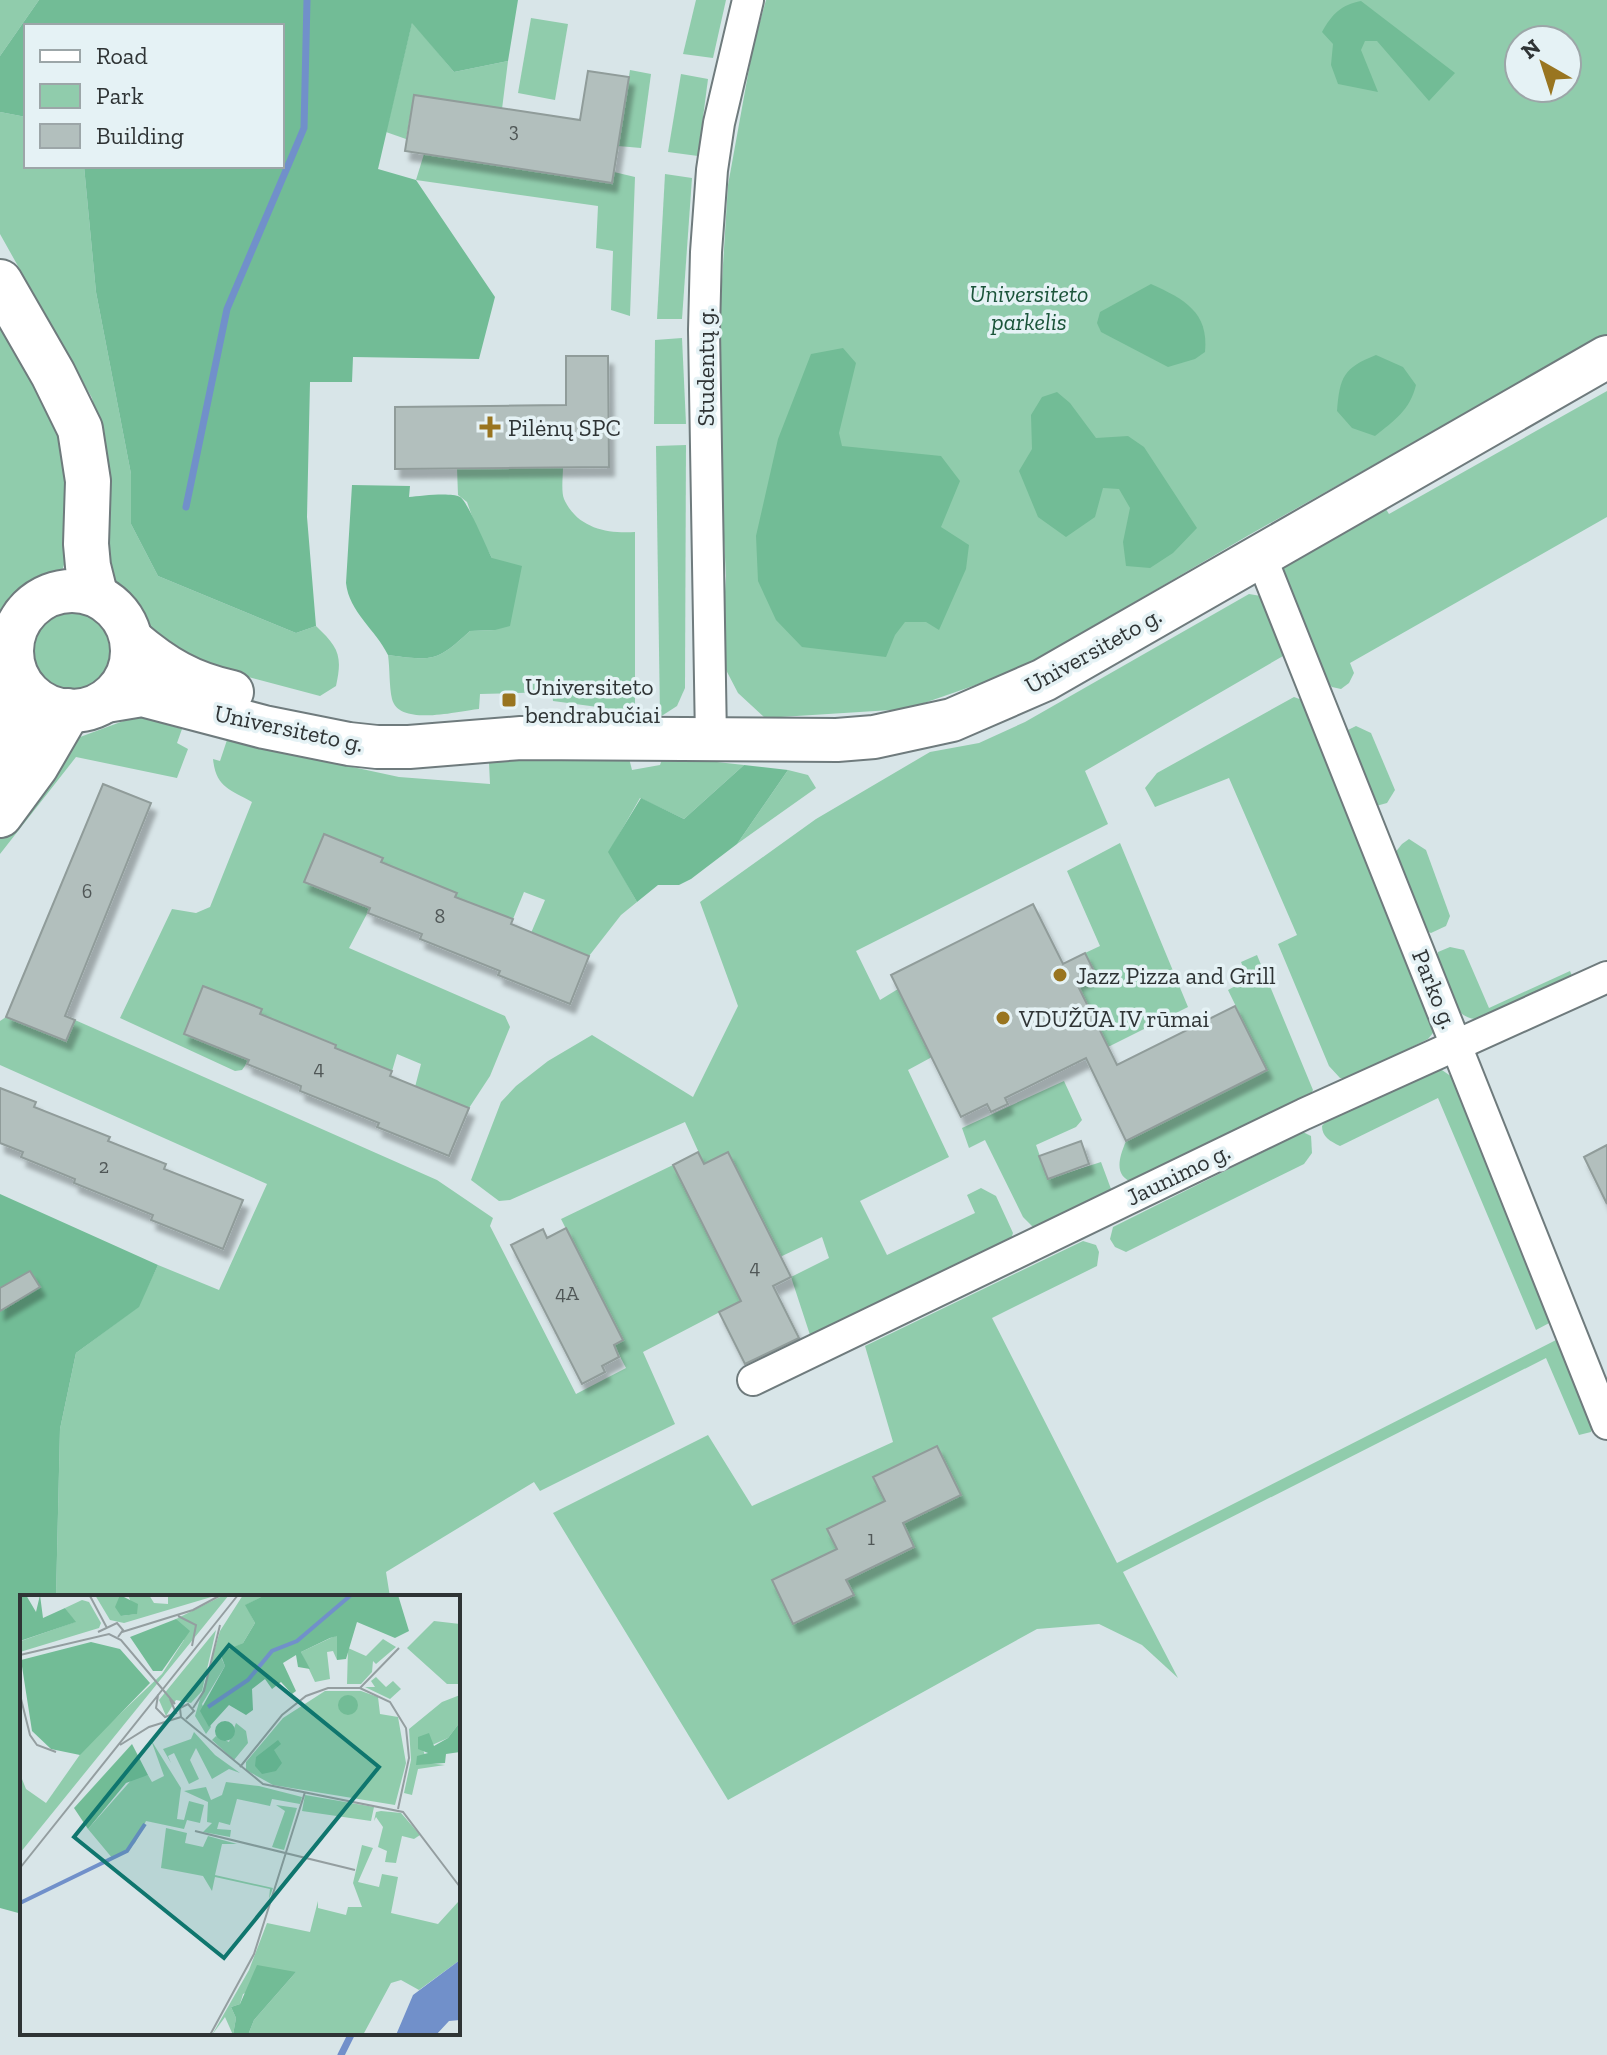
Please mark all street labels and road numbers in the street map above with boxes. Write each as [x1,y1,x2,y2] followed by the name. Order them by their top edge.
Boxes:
[691,307,720,427] street label: Studentų g.
[1020,600,1166,700] street label: Universiteto g.
[212,698,366,758] street label: Universiteto g.
[1406,945,1464,1033] street label: Parko g.
[1121,1136,1235,1212] street label: Jaunimo g.

